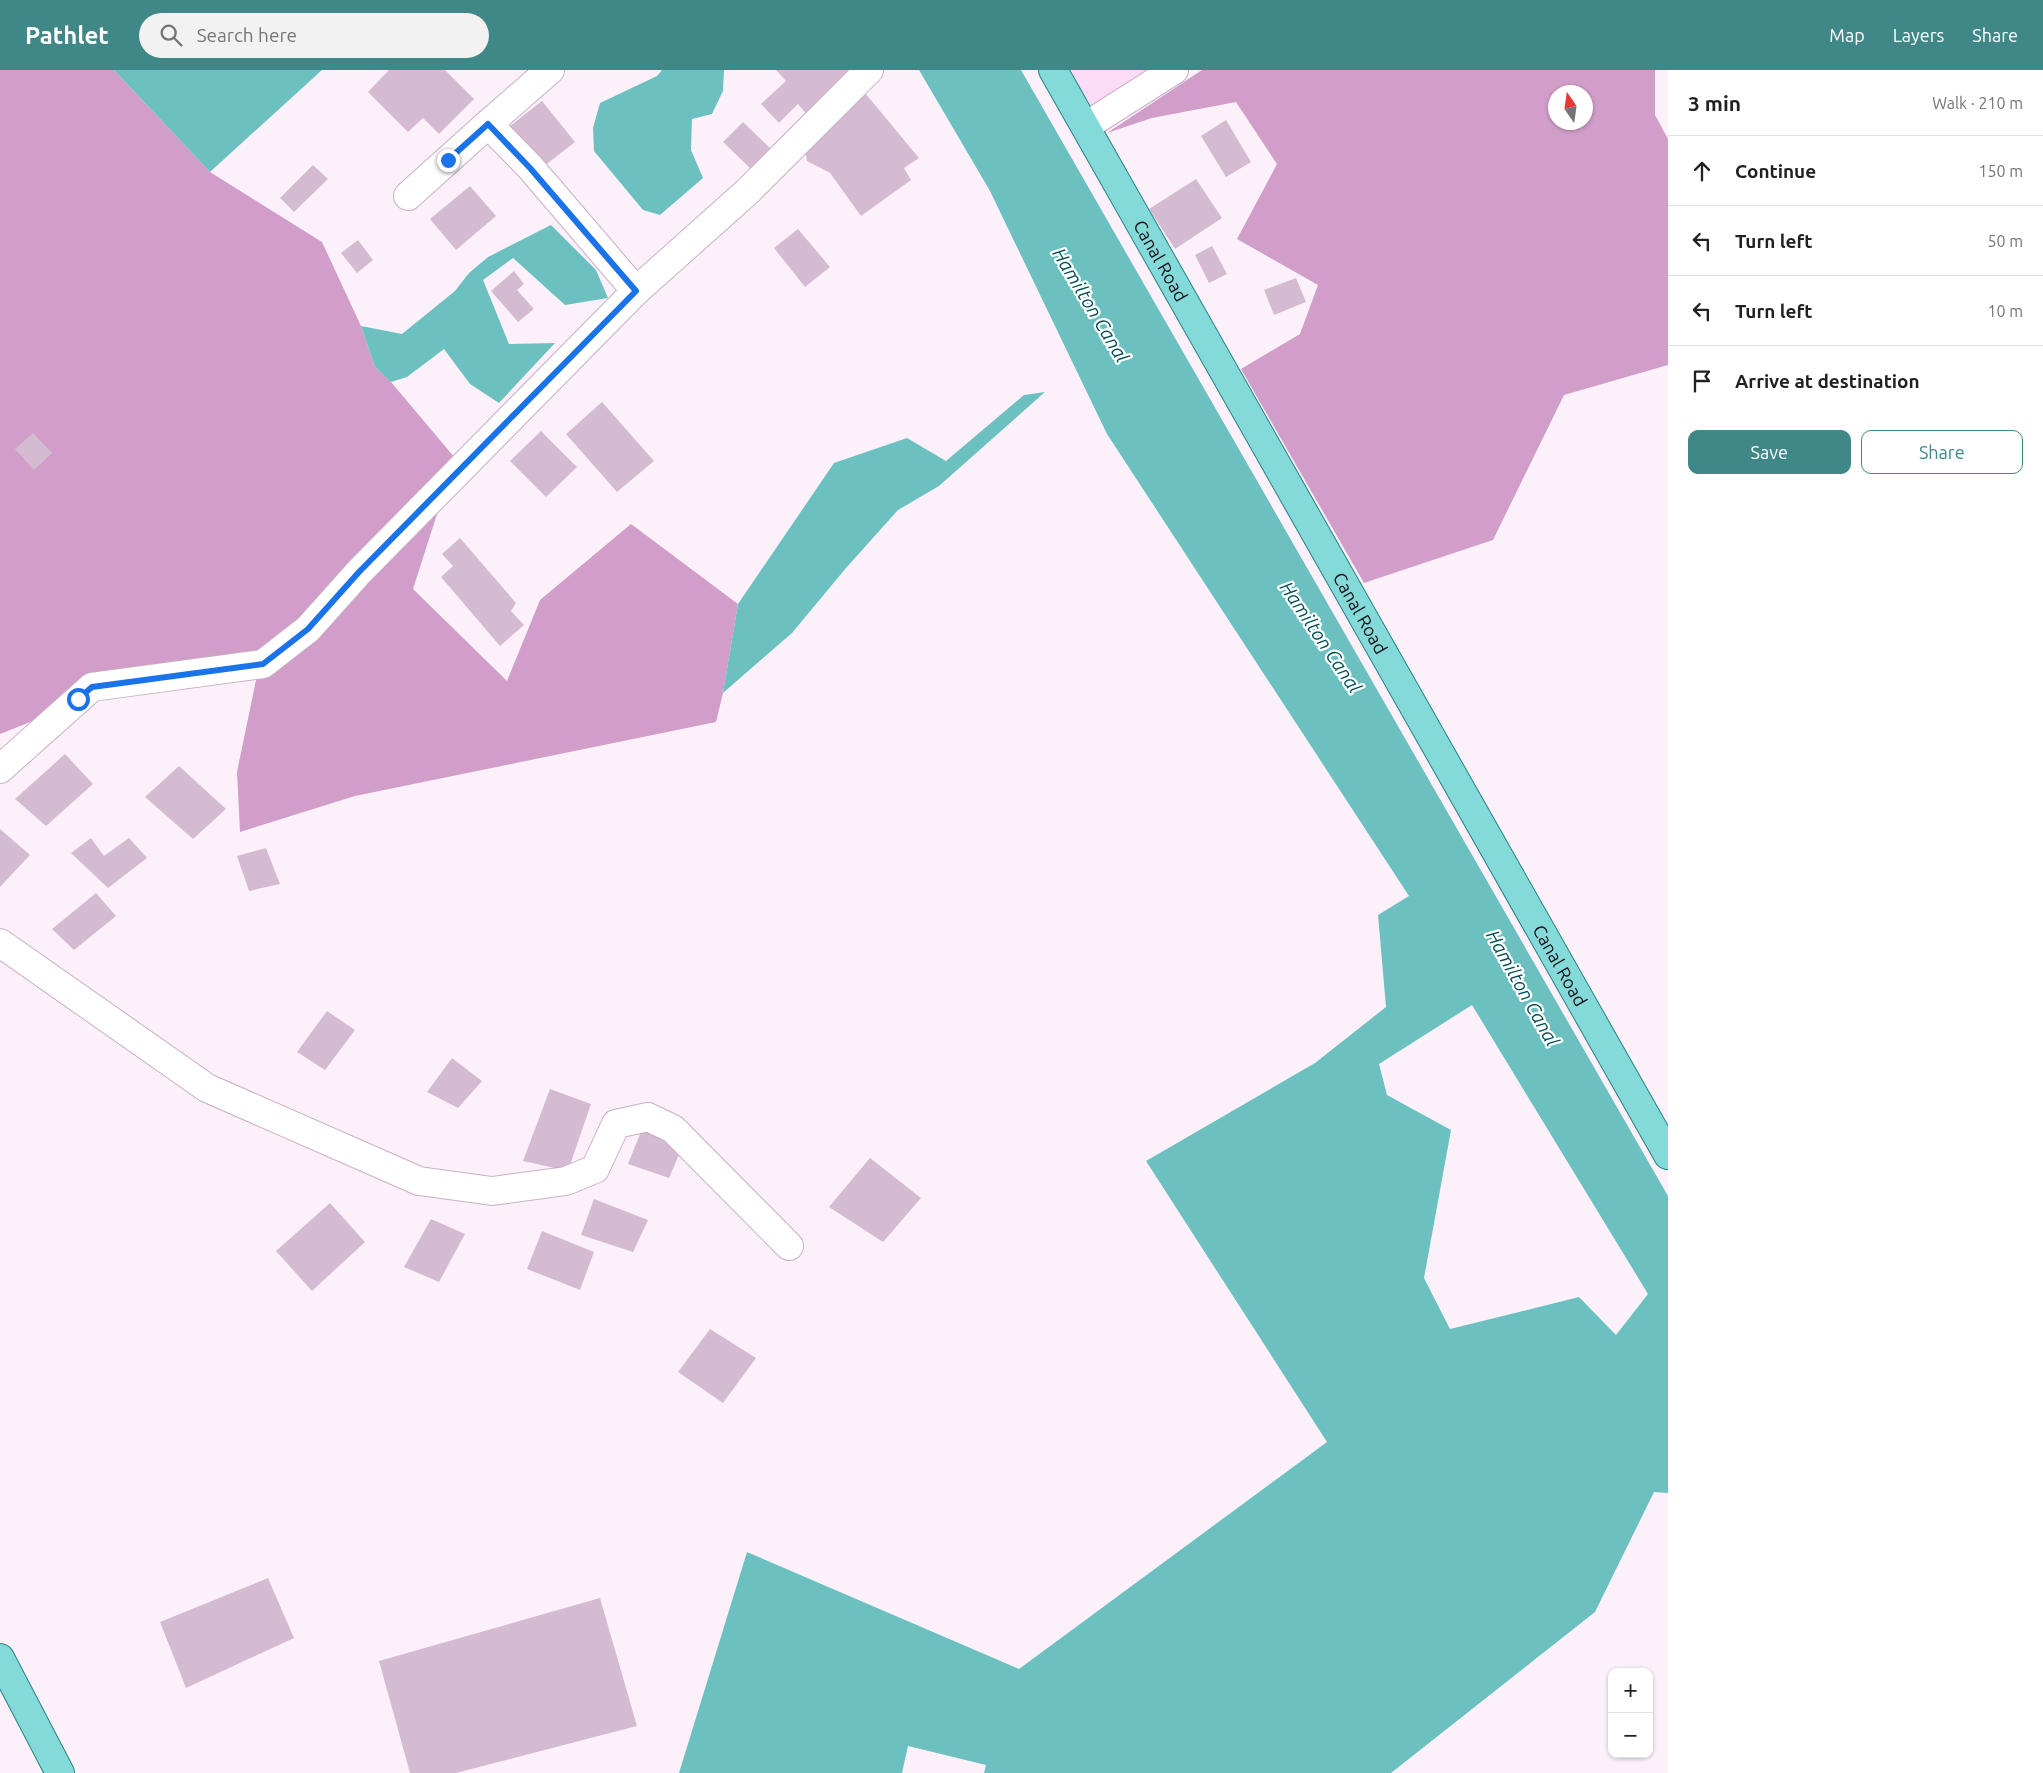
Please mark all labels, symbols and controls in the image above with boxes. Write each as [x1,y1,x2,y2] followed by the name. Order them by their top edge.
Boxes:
[139,13,489,58] search box
[157,21,185,49] icon: search
[25,22,109,49] text: Pathlet
[197,24,297,46] text: Search here
[1829,25,1865,45] text: Map
[1893,25,1944,45] text: Layers
[1972,25,2018,45] text: Share
[1548,85,1593,130] north arrow
[1688,91,1741,115] text: 3 min
[1932,94,2023,112] text: Walk · 210 m
[437,149,460,172] route end
[1688,157,1716,185] icon: ahead
[1735,160,1816,182] text: Continue
[1978,162,2023,180] text: 150 m
[1130,216,1192,305] street label: Canal Road
[1688,227,1716,255] icon: left
[1735,230,1813,252] text: Turn left
[1987,232,2023,250] text: 50 m
[1048,244,1134,367] water label: Hamilton Canal
[1688,297,1716,325] icon: left
[1735,300,1813,322] text: Turn left
[1987,302,2023,320] text: 10 m
[1688,367,1716,395] icon: arrive
[1735,370,1920,392] text: Arrive at destination
[1688,430,1851,474] button: Save
[1861,430,2023,474] button: Share
[1330,569,1392,657] street label: Canal Road
[1276,577,1367,697] water label: Hamilton Canal
[67,688,90,711] route start
[1529,921,1591,1009] street label: Canal Road
[1482,926,1564,1051] water label: Hamilton Canal
[1608,1668,1653,1758] map controls
[1608,1668,1653,1713] button: +
[1608,1713,1653,1758] button: −

